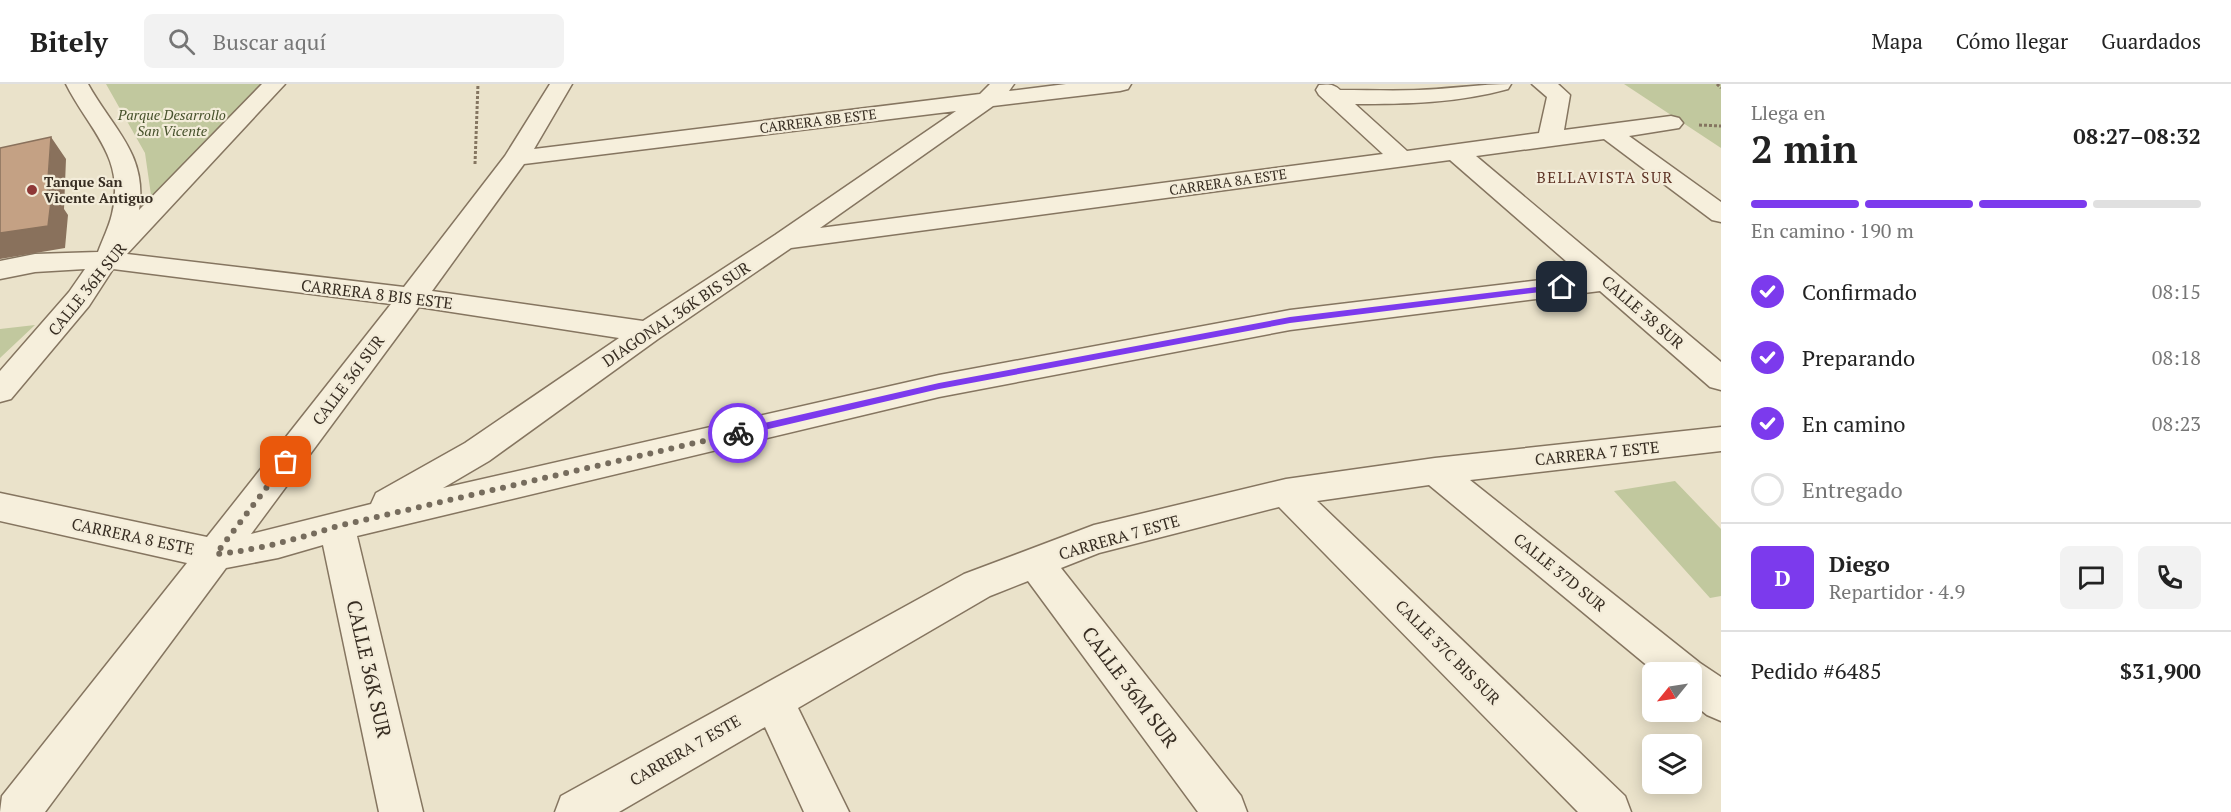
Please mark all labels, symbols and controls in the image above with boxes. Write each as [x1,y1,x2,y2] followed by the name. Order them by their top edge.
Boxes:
[144,14,564,68] search box
[30,23,108,60] text: Bitely
[165,25,198,58] icon: search
[213,27,326,56] text: Buscar aquí
[1871,27,1923,55] text: Mapa
[1956,27,2068,55] text: Cómo llegar
[2101,27,2201,55] text: Guardados
[1751,99,1825,126] text: Llega en
[758,104,878,137] street label: CARRERA 8B ESTE
[117,105,226,140] park label: Parque Desarrollo San Vicente
[2073,121,2201,150] text: 08:27–08:32
[1751,122,1858,174] text: 2 min
[1168,164,1288,199] street label: CARRERA 8A ESTE
[1536,167,1674,187] district label: BELLAVISTA SUR
[44,172,153,207] place label: Tanque San Vicente Antiguo
[25,183,39,197] marker: Tanque San Vicente Antiguo
[1751,217,1914,244] text: En camino · 190 m
[43,237,132,340] street label: CALLE 36H SUR
[598,256,755,372] street label: DIAGONAL 36K BIS SUR
[1536,261,1587,312] pin
[1545,270,1578,303] icon: home
[1597,270,1689,354] street label: CALLE 38 SUR
[300,274,454,314] street label: CARRERA 8 BIS ESTE
[1751,275,1784,308] icon: check
[1802,277,1917,306] text: Confirmado
[2152,278,2201,305] text: 08:15
[307,330,390,430] street label: CALLE 36I SUR
[1751,341,1784,374] icon: check
[1802,343,1915,372] text: Preparando
[2152,344,2201,371] text: 08:18
[708,403,768,463] courier
[1751,407,1784,440] icon: check
[1802,409,1905,438] text: En camino
[2152,410,2201,437] text: 08:23
[722,417,755,450] icon: bike
[260,436,311,487] pin
[1534,436,1660,470] street label: CARRERA 7 ESTE
[269,445,302,478] icon: bag
[1802,475,1903,504] text: Entregado
[1056,509,1182,565] street label: CARRERA 7 ESTE
[70,512,196,560] street label: CARRERA 8 ESTE
[1509,528,1612,617] street label: CALLE 37D SUR
[2060,546,2123,609] button: chat
[2138,546,2201,609] button: phone
[1829,549,1890,578] text: Diego
[1774,563,1791,592] text: D
[1829,578,1965,605] text: Repartidor · 4.9
[1391,595,1506,710] street label: CALLE 37C BIS SUR
[341,597,399,741] street label: CALLE 36K SUR
[1076,621,1185,753] street label: CALLE 36M SUR
[1751,656,1882,685] text: Pedido #6485
[2120,656,2201,685] text: $31,900
[1642,662,1702,722] north arrow
[1642,662,1702,794] map controls
[625,709,745,791] street label: CARRERA 7 ESTE
[1642,734,1702,794] button: layers

